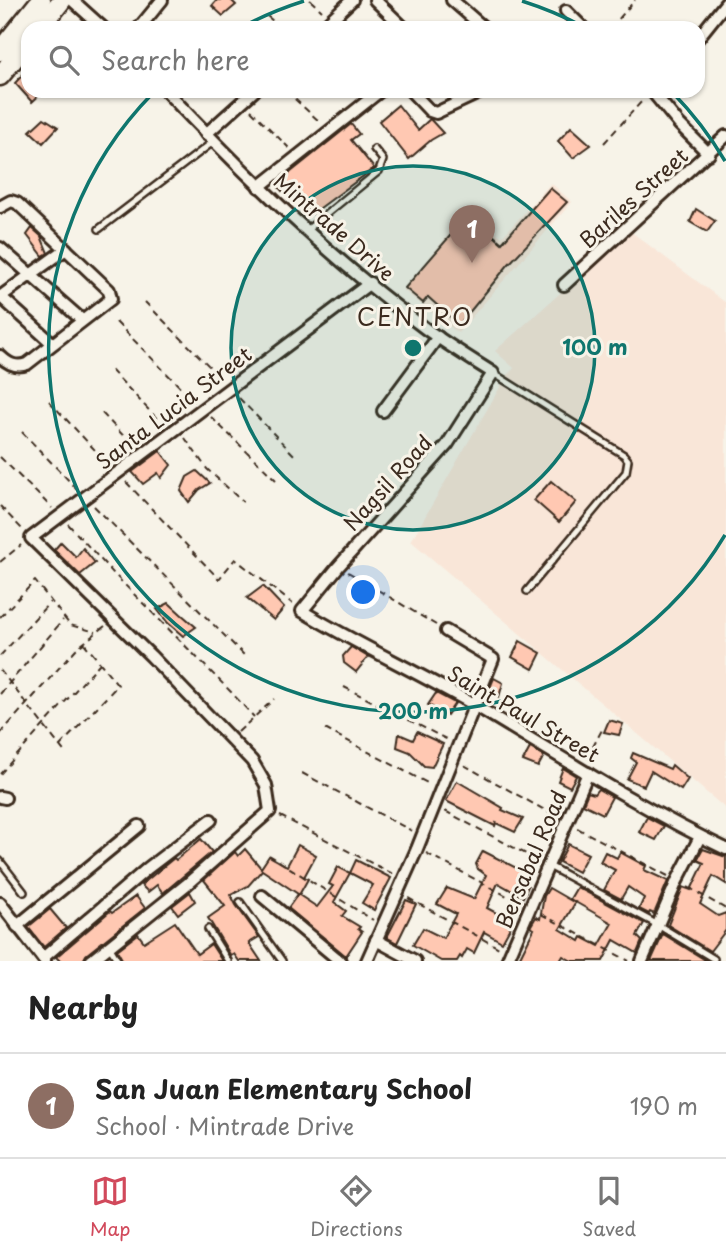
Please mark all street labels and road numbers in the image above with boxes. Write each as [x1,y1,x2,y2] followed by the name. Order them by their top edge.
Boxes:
[572,139,694,255] street label: Bariles Street
[267,164,403,288] street label: Mintrade Drive
[88,338,258,476] street label: Santa Lucia Street
[335,427,439,537] street label: Nagsil Road
[442,656,606,770] street label: Saint Paul Street
[487,785,573,933] street label: Bersabal Road

